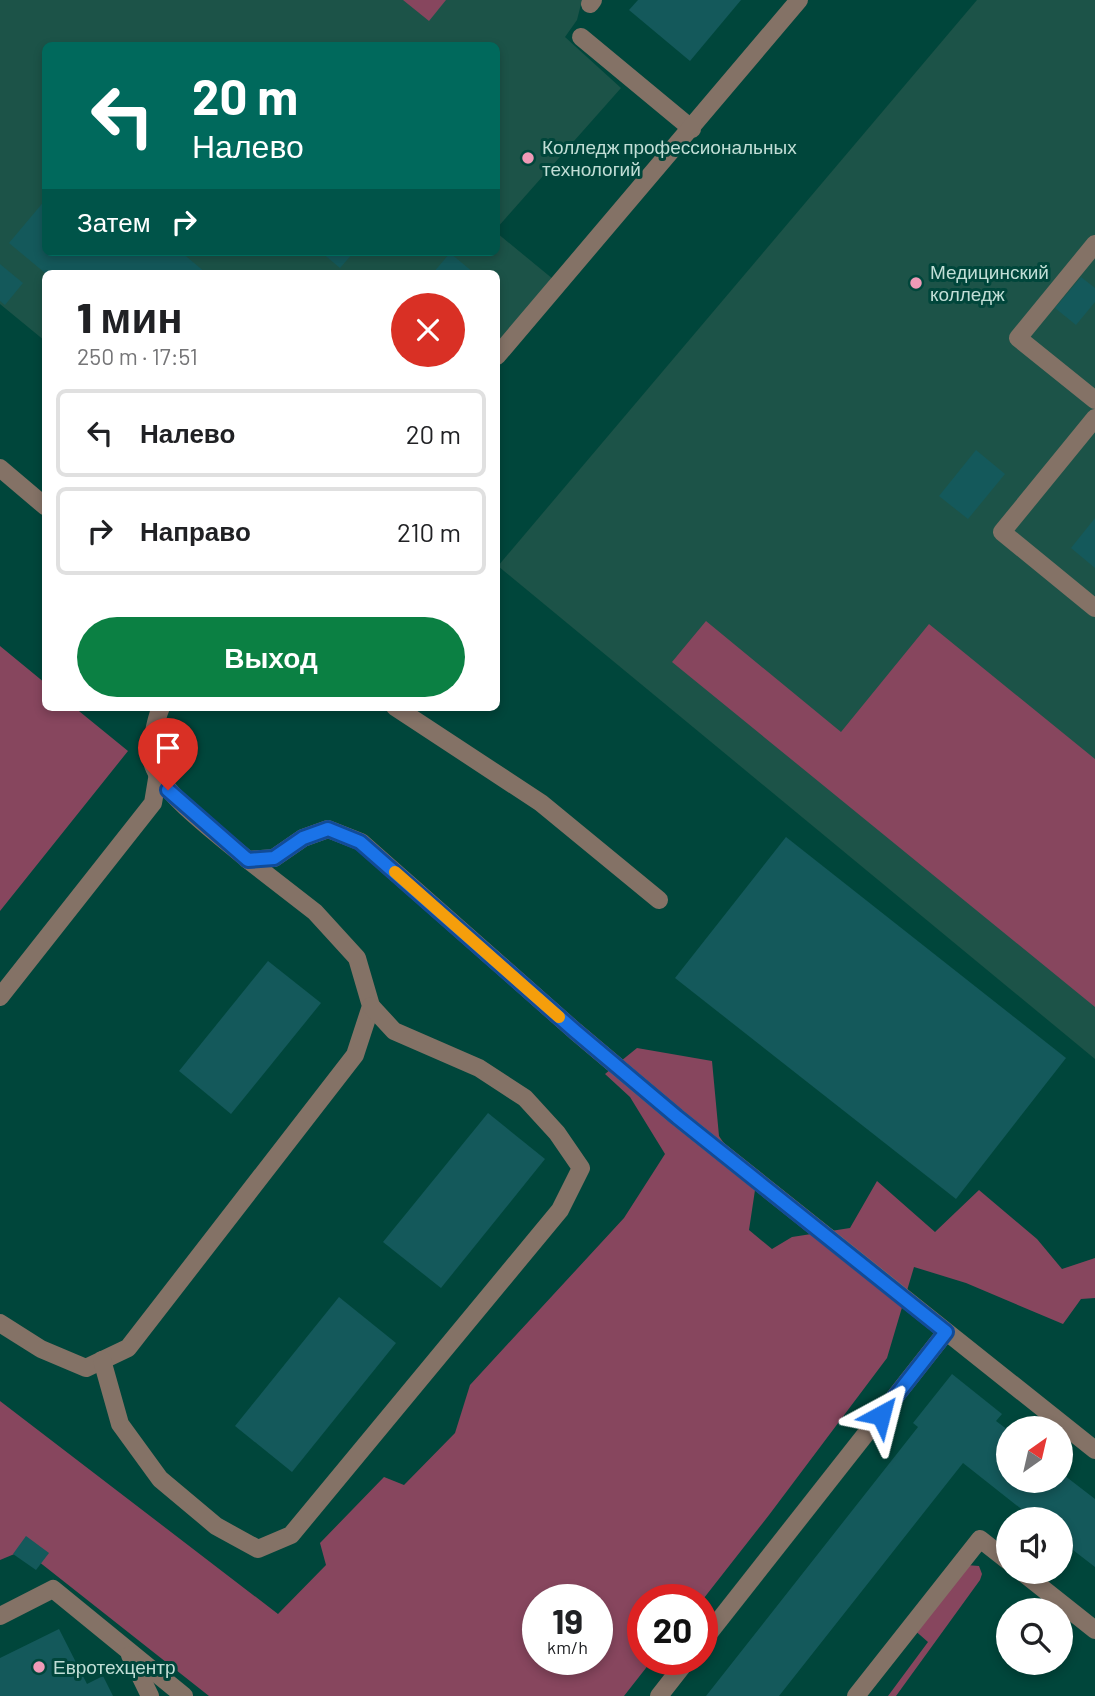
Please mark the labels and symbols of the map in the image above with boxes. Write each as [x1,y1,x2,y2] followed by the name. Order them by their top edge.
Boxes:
[542,135,797,180] place label: Колледж профессиональных технологий
[520,150,536,166] marker: Колледж профессиональных технологий
[930,260,1049,305] place label: Медицинский колледж
[908,275,924,291] marker: Медицинский колледж
[138,718,198,790] pin
[844,1378,918,1452] position arrow
[996,1416,1073,1493] north arrow
[627,1584,718,1675] speed limit sign: 20
[53,1655,176,1678] place label: Евротехцентр
[31,1659,47,1675] marker: Евротехцентр

